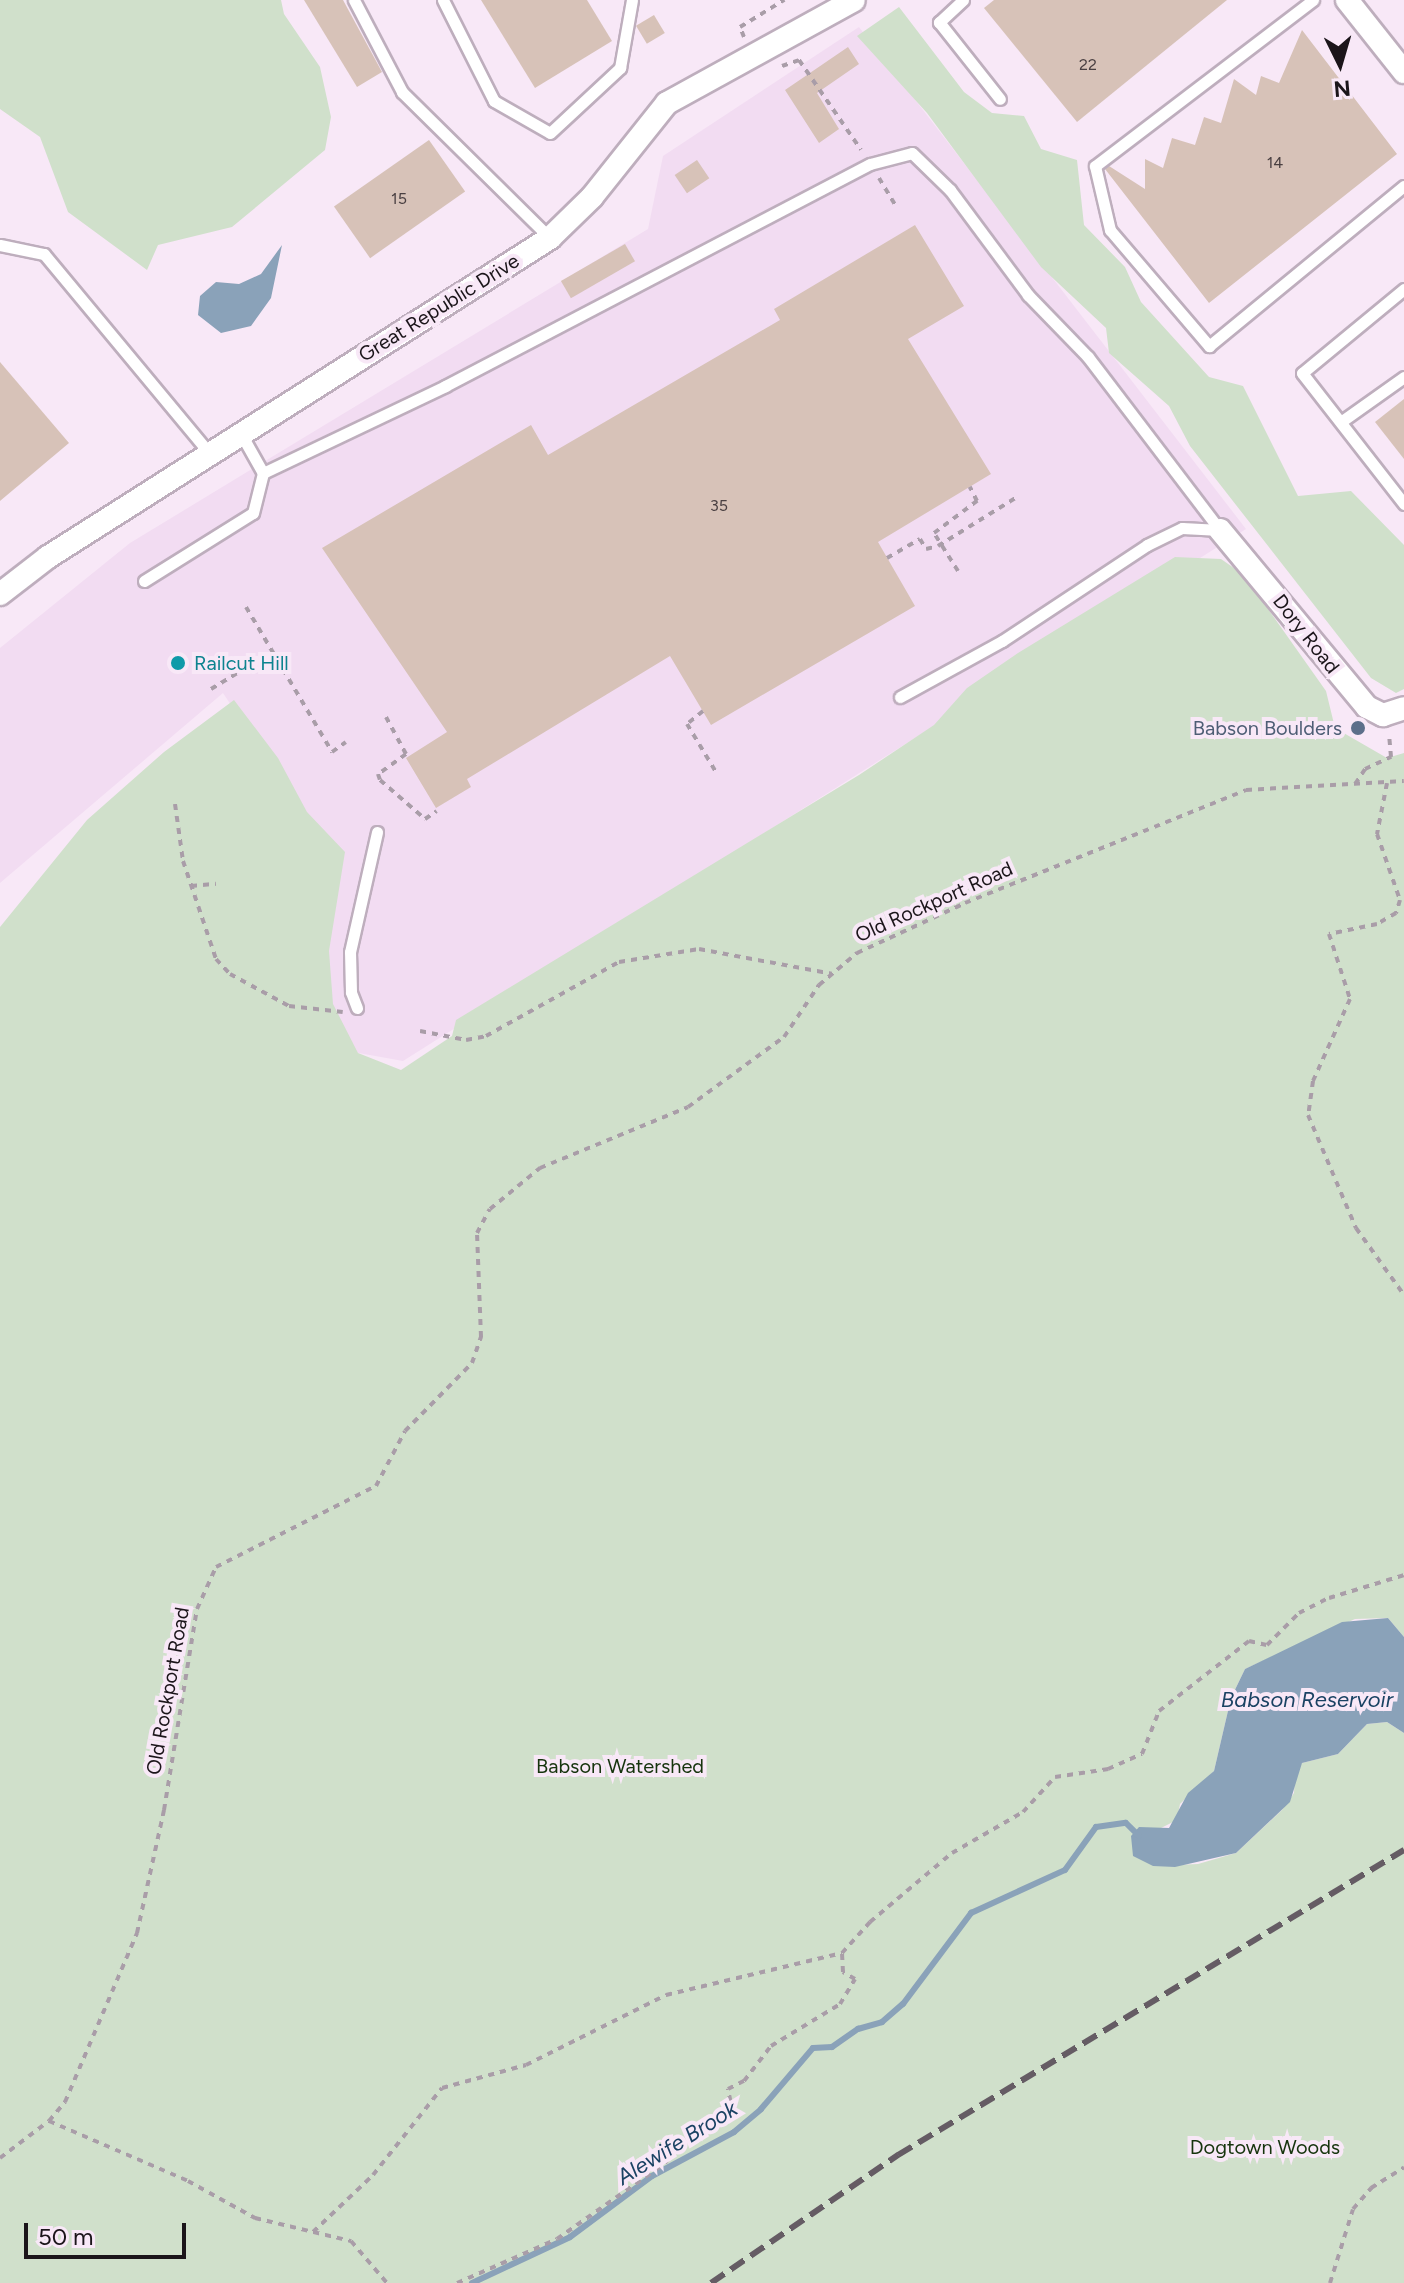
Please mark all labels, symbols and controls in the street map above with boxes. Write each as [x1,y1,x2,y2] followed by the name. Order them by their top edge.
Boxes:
[1300,24,1380,104] north arrow
[1079,55,1097,75] house number: 22
[1332,74,1352,103] text: N
[1267,153,1283,173] house number: 14
[391,189,407,209] house number: 15
[354,249,524,367] street label: Great Republic Drive
[710,496,728,516] house number: 35
[1268,590,1344,678] street label: Dory Road
[194,651,289,675] place label: Railcut Hill
[169,654,187,672] marker: Railcut Hill
[1193,716,1342,740] place label: Babson Boulders
[1349,719,1367,737] marker: Babson Boulders
[851,856,1017,948] street label: Old Rockport Road
[141,1605,195,1777] street label: Old Rockport Road
[1221,1687,1393,1713] water label: Babson Reservoir
[536,1754,704,1778] park label: Babson Watershed
[612,2096,742,2190] water label: Alewife Brook
[1190,2135,1340,2159] park label: Dogtown Woods
[28,2207,190,2257] scale bar
[38,2222,94,2251] text: 50 m

